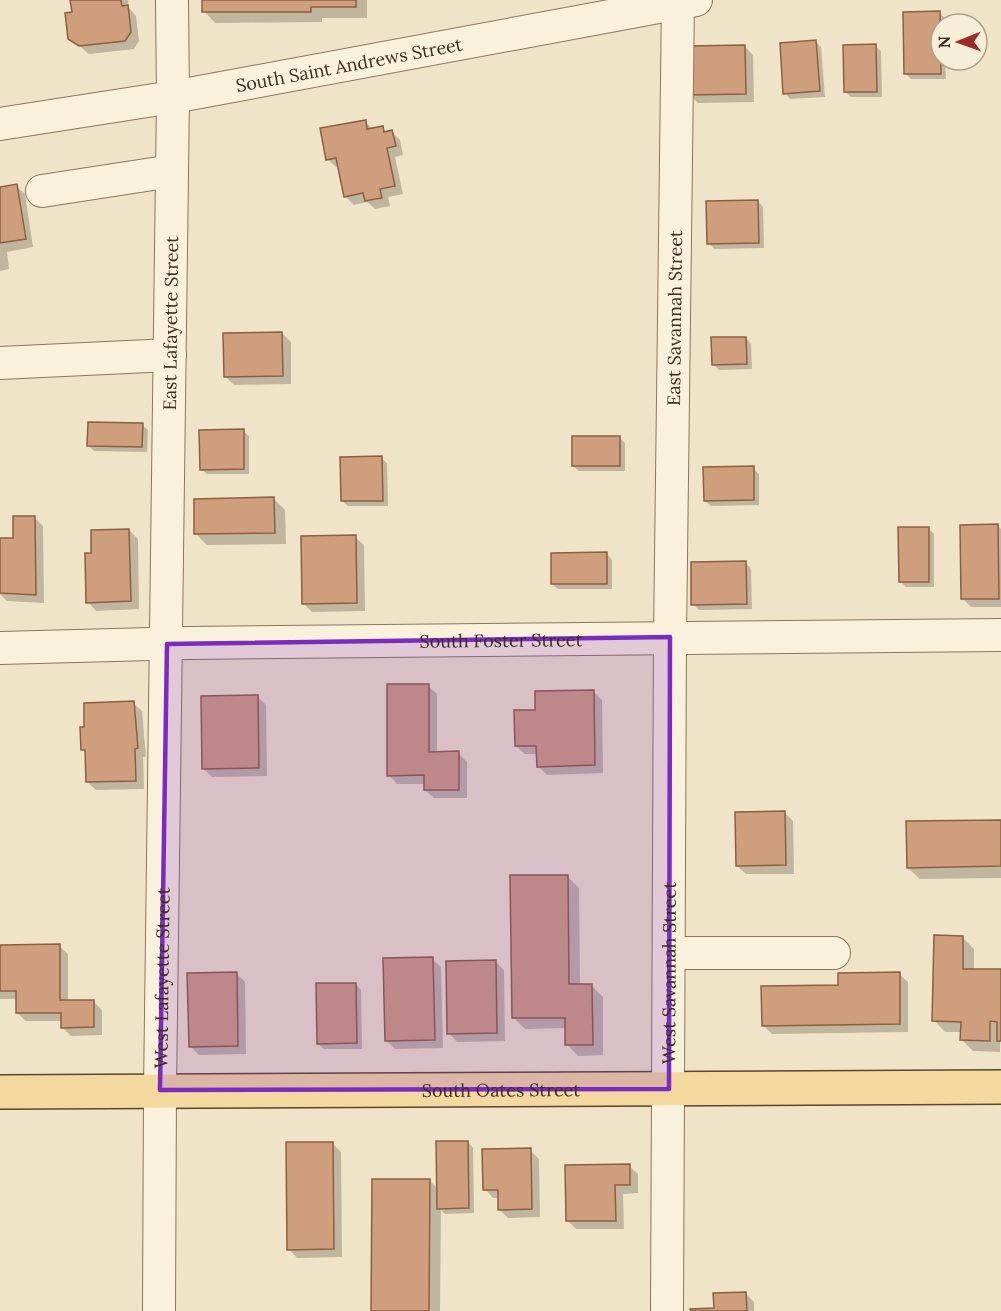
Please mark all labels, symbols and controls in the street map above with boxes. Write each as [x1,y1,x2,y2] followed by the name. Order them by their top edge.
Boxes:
[929,12,989,72] north arrow
[234,32,464,97] street label: South Saint Andrews Street
[934,36,954,49] text: N
[661,230,687,406] street label: East Savannah Street
[157,236,183,410] street label: East Lafayette Street
[419,628,582,652] street label: South Foster Street
[657,882,680,1064] street label: West Savannah Street
[149,887,174,1069] street label: West Lafayette Street
[422,1078,580,1101] street label: South Oates Street

